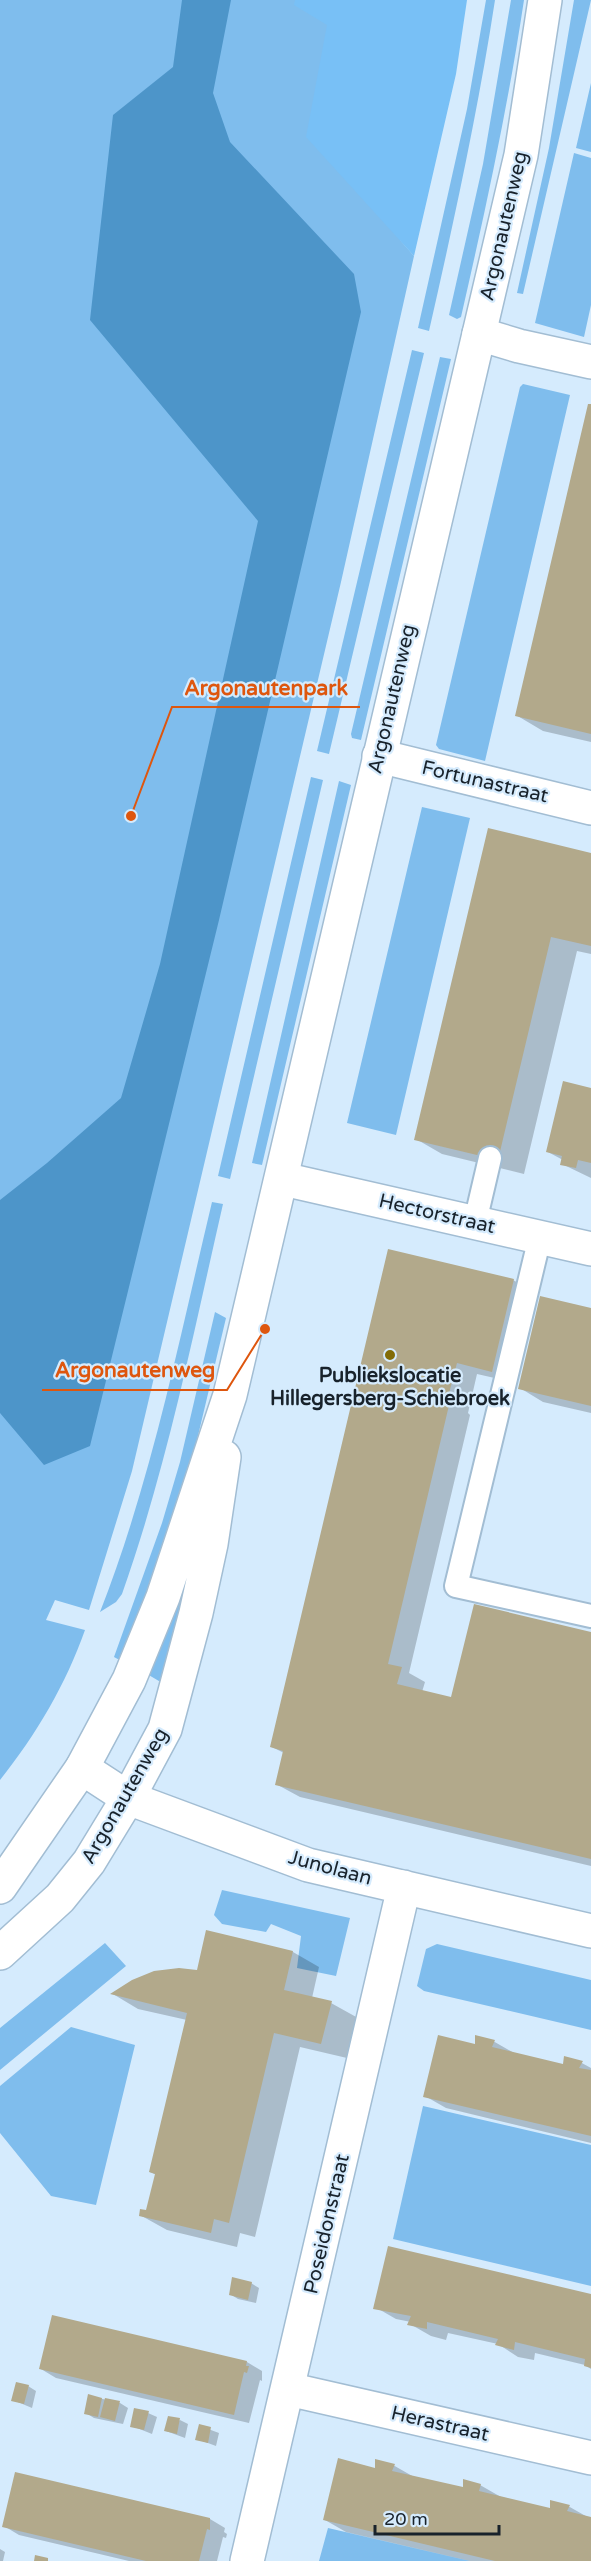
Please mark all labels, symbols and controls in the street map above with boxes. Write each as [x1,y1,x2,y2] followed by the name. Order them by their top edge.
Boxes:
[475,149,533,303] street label: Argonautenweg
[363,622,421,776] street label: Argonautenweg
[172,668,360,707] callout: Argonautenpark
[184,676,348,701] text: Argonautenpark
[419,756,551,808] street label: Fortunastraat
[376,1189,498,1239] street label: Hectorstraat
[383,1348,397,1362] marker: Publiekslocatie Hillegersberg-Schiebroek
[42,1351,227,1390] callout: Argonautenweg
[55,1358,215,1383] text: Argonautenweg
[270,1364,510,1411] place label: Publiekslocatie Hillegersberg-Schiebroek
[76,1724,174,1868] street label: Argonautenweg
[286,1845,374,1891] street label: Junolaan
[299,2151,355,2296] street label: Poseidonstraat
[389,2401,492,2447] street label: Herastraat
[375,2498,500,2536] scale bar
[384,2508,428,2530] text: 20 m

